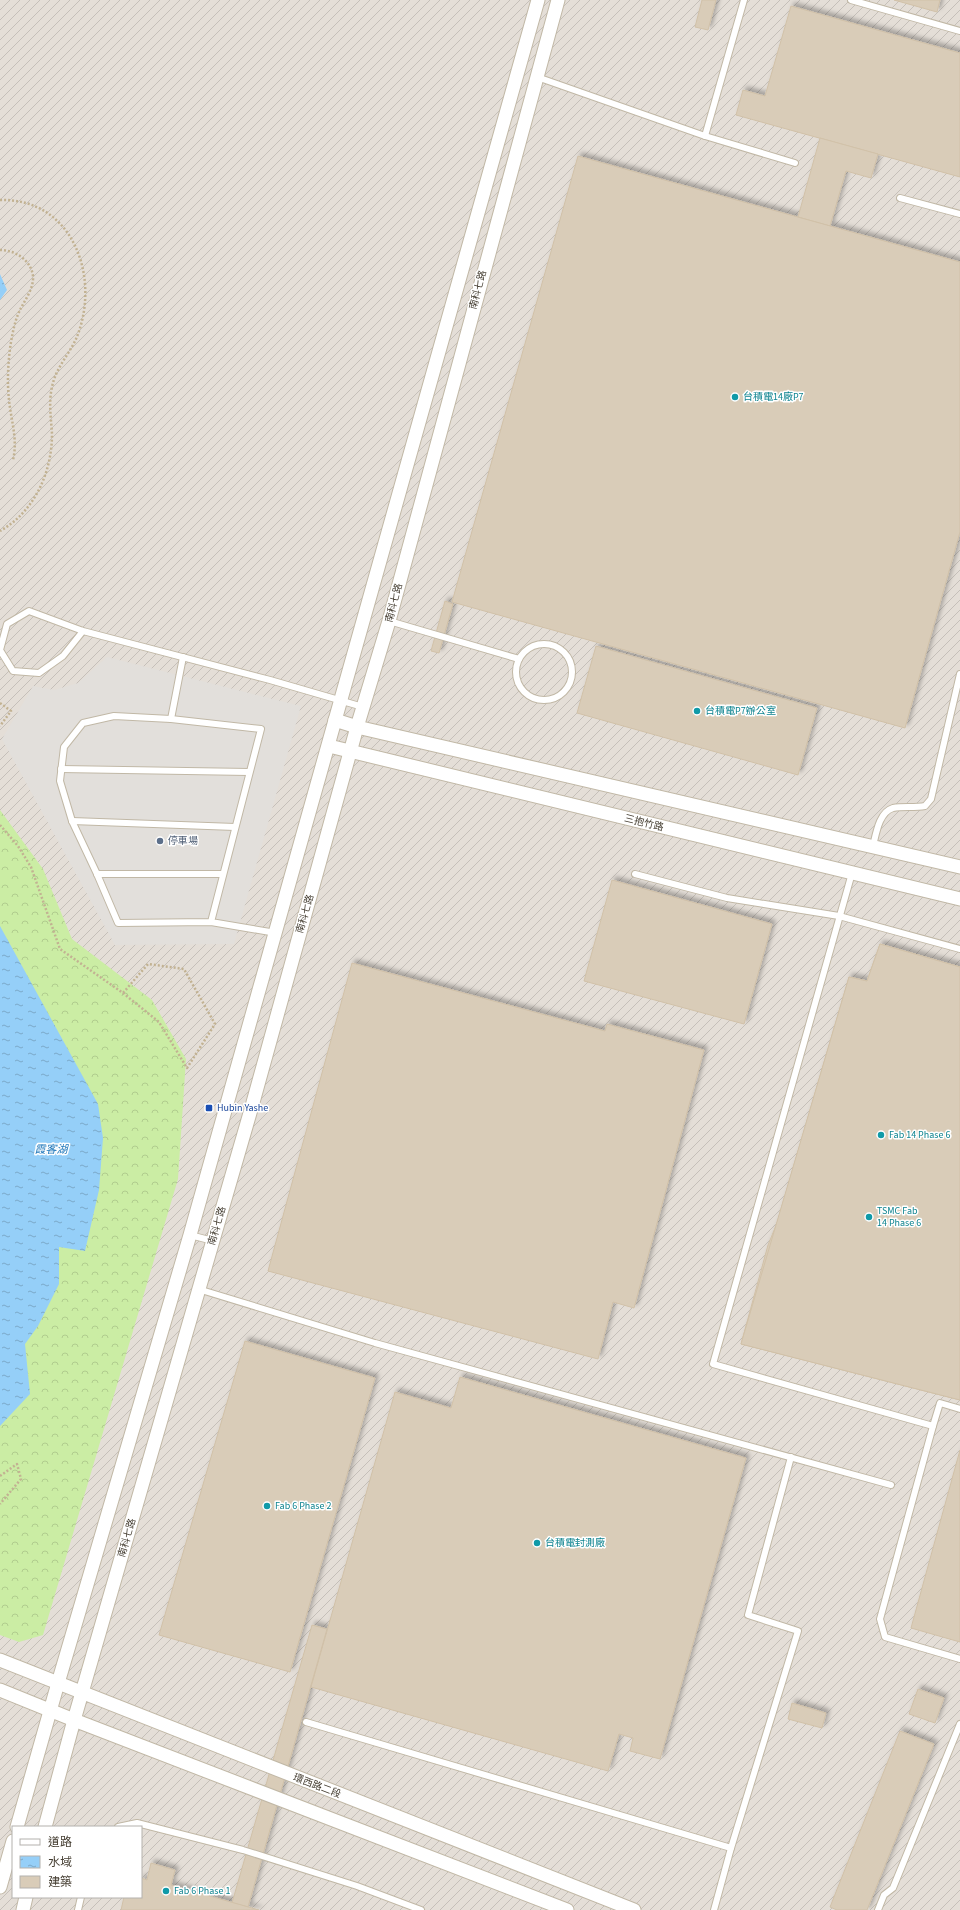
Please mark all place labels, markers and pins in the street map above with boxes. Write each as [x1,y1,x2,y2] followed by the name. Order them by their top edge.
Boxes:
[743,390,804,404] place label: 台積電14廠P7
[730,392,740,402] marker: 台積電14廠P7
[705,704,776,718] place label: 台積電P7辦公室
[692,706,702,716] marker: 台積電P7辦公室
[168,834,198,848] place label: 停車場
[155,836,165,846] marker: 停車場
[217,1101,268,1115] place label: Hubin Yashe
[204,1103,214,1113] marker: Hubin Yashe
[889,1128,950,1142] place label: Fab 14 Phase 6
[876,1130,886,1140] marker: Fab 14 Phase 6
[877,1204,921,1230] place label: TSMC Fab 14 Phase 6
[864,1212,874,1222] marker: TSMC Fab 14 Phase 6
[275,1499,331,1513] place label: Fab 6 Phase 2
[262,1501,272,1511] marker: Fab 6 Phase 2
[545,1536,605,1550] place label: 台積電封測廠
[532,1538,542,1548] marker: 台積電封測廠
[174,1884,230,1898] place label: Fab 6 Phase 1
[161,1886,171,1896] marker: Fab 6 Phase 1

